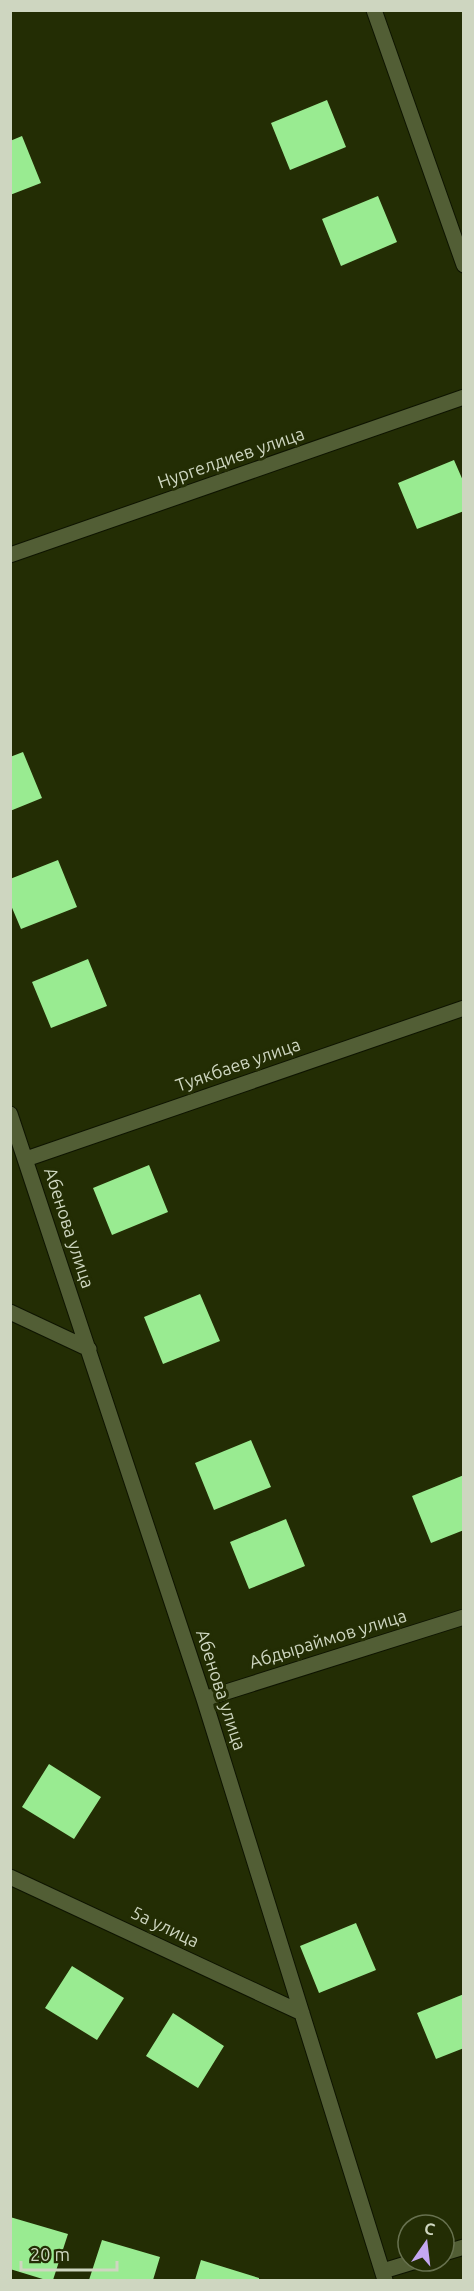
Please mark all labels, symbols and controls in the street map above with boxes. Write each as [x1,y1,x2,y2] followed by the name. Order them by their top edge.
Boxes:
[155,423,307,492] street label: Нургелдиев улица
[173,1033,303,1095] street label: Туякбаев улица
[41,1165,99,1291] street label: Абенова улица
[247,1605,409,1672] street label: Абдыраймов улица
[193,1627,251,1753] street label: Абенова улица
[128,1902,203,1951] street label: 5а улица
[396,2213,456,2273] north arrow
[422,2218,437,2238] text: С
[21,2234,117,2272] scale bar
[30,2244,70,2264] text: 20 m

